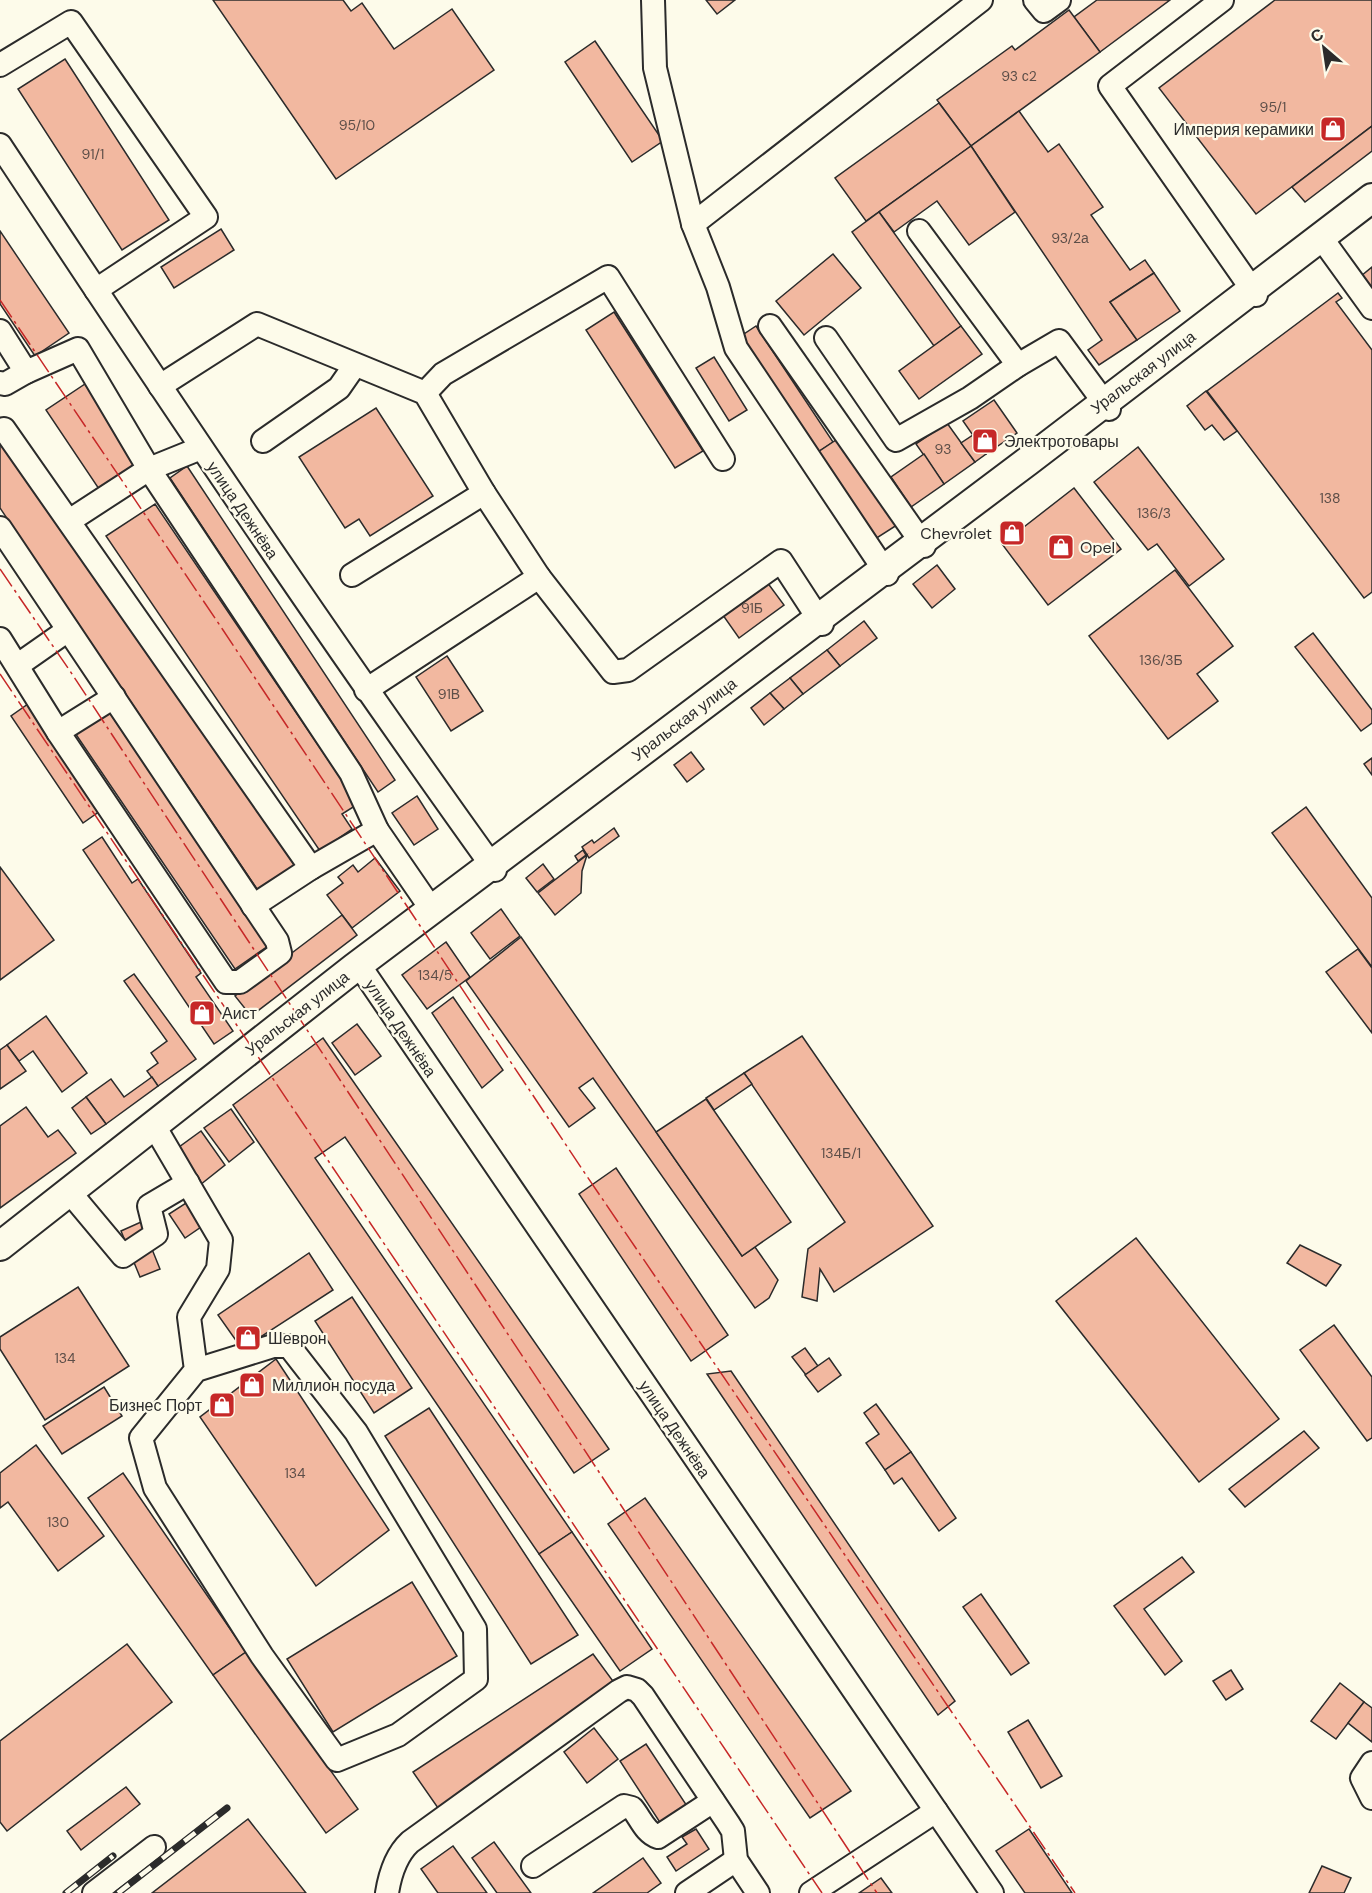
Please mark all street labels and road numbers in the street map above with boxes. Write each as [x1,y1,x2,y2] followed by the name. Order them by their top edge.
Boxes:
[1087,326,1200,419] street label: Уральская улица
[202,457,283,563] street label: улица Дежнёва
[628,673,741,766] street label: Уральская улица
[241,966,354,1060] street label: Уральская улица
[360,975,441,1081] street label: улица Дежнёва
[634,1376,715,1482] street label: улица Дежнёва

